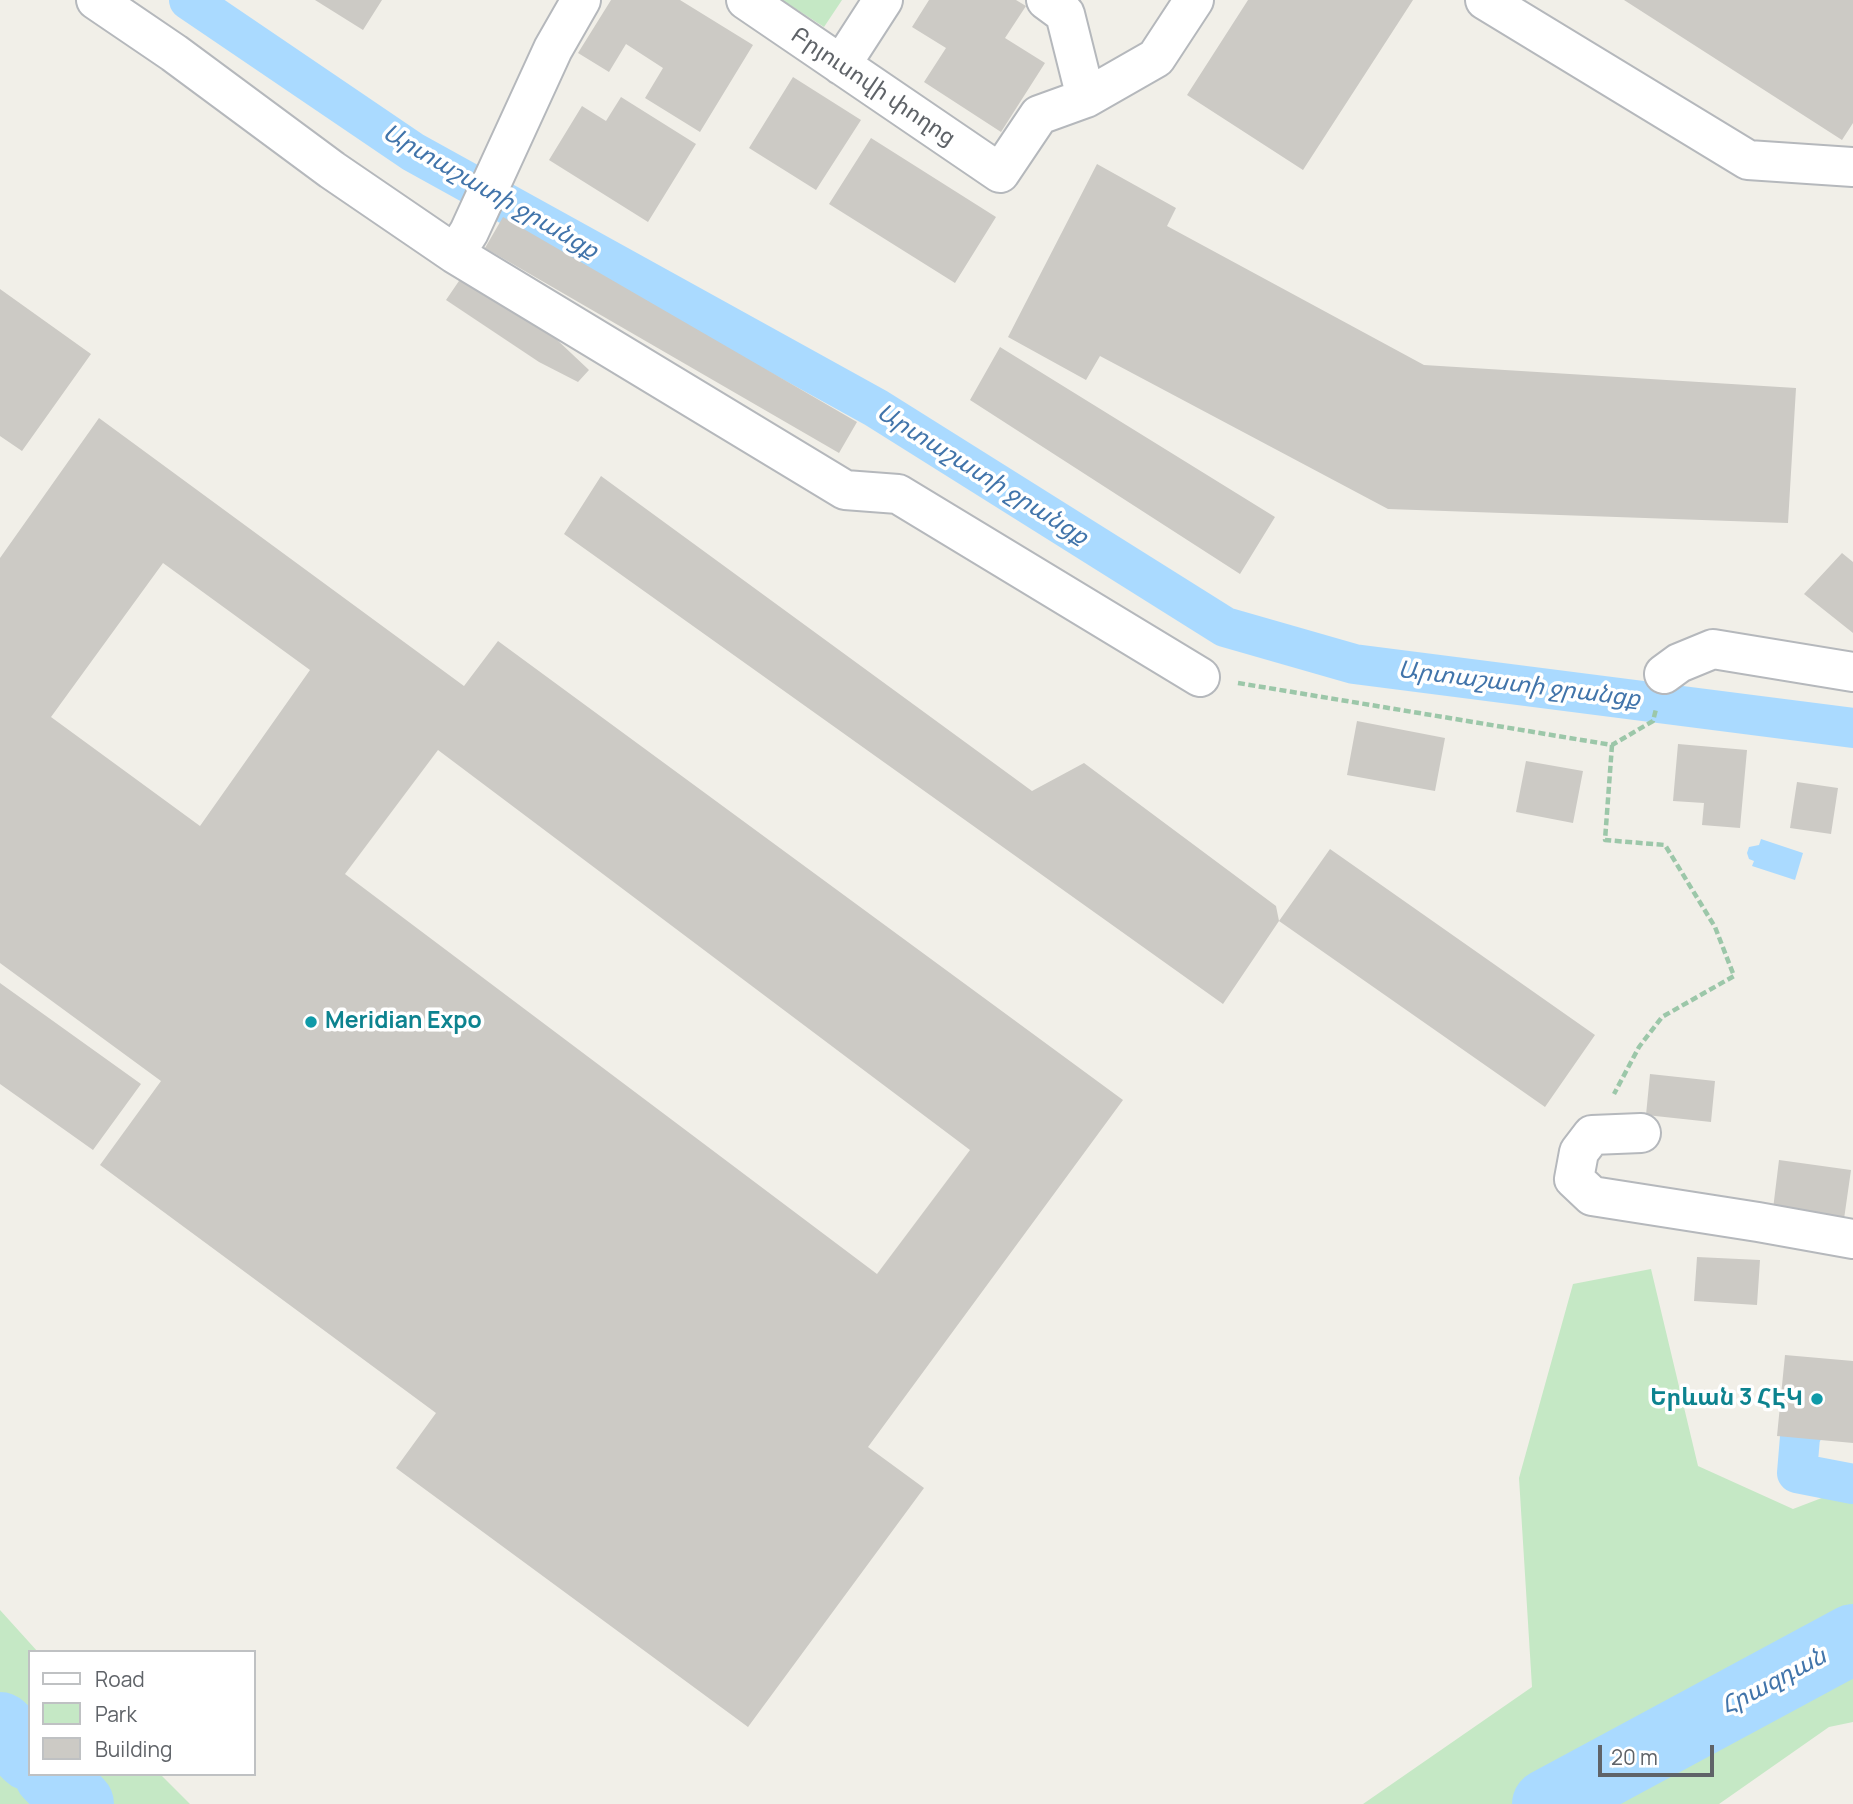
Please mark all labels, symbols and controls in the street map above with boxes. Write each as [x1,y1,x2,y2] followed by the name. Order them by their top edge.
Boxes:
[785,22,961,152] street label: Բրյուսովի փողոց
[377,119,603,265] water label: Արտաշատի ջրանցք
[871,398,1093,552] water label: Արտաշատի ջրանցք
[1396,656,1642,714] water label: Արտաշատի ջրանցք
[325,1008,482,1036] place label: Meridian Expo
[303,1014,319,1030] marker: Meridian Expo
[1650,1385,1803,1413] place label: Երևան 3 ՀԷԿ
[1809,1391,1825,1407] marker: Երևան 3 ՀԷԿ
[1717,1642,1831,1722] water label: Հրազդան
[28,1650,256,1776] legend
[95,1665,145,1693] text: Road
[95,1700,137,1728] text: Park
[1601,1730,1716,1774] scale bar
[95,1735,172,1763] text: Building
[1611,1743,1658,1771] text: 20 m

